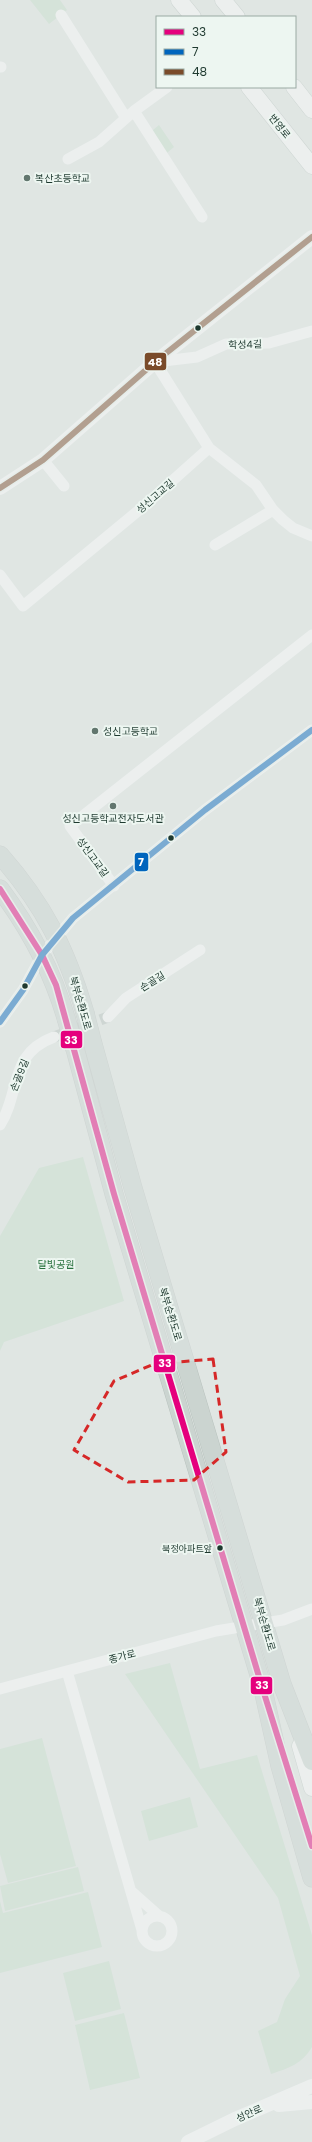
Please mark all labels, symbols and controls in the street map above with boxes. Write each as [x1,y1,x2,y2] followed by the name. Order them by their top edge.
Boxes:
[156,16,296,88] legend
[192,23,206,40] text: 33
[192,43,199,60] text: 7
[192,63,207,80] text: 48
[265,111,294,142] street label: 번영로
[35,171,90,186] place label: 복산초등학교
[22,173,32,183] marker: 복산초등학교
[193,323,203,333] unlabelled marker
[228,336,262,353] street label: 학성4길
[144,352,167,371] line badge: 48
[148,354,162,370] text: 48
[133,476,178,517] street label: 성신고교길
[103,724,158,739] place label: 성신고등학교
[90,726,100,736] marker: 성신고등학교
[108,801,118,811] marker: 성신고등학교전자도서관
[62,811,164,826] place label: 성신고등학교전자도서관
[166,833,176,843] unlabelled marker
[73,834,112,880] street label: 성신고교길
[134,852,149,872] line badge: 7
[138,854,144,870] text: 7
[137,968,168,995] street label: 손골길
[66,975,95,1032] street label: 북부순환도로
[20,981,30,991] unlabelled marker
[60,1030,83,1049] line badge: 33
[64,1032,78,1048] text: 33
[6,1057,33,1094] street label: 손골9길
[38,1257,74,1272] park label: 달빛공원
[155,1286,186,1343] street label: 북부순환도로
[153,1354,176,1373] line badge: 33
[158,1355,172,1371] text: 33
[162,1543,212,1555] place label: 북정아파트앞
[215,1543,225,1553] marker: 북정아파트앞
[250,1596,279,1653] street label: 북부순환도로
[107,1646,137,1667] street label: 종가로
[250,1676,273,1695] line badge: 33
[255,1677,269,1693] text: 33
[234,2101,265,2126] street label: 성안로

